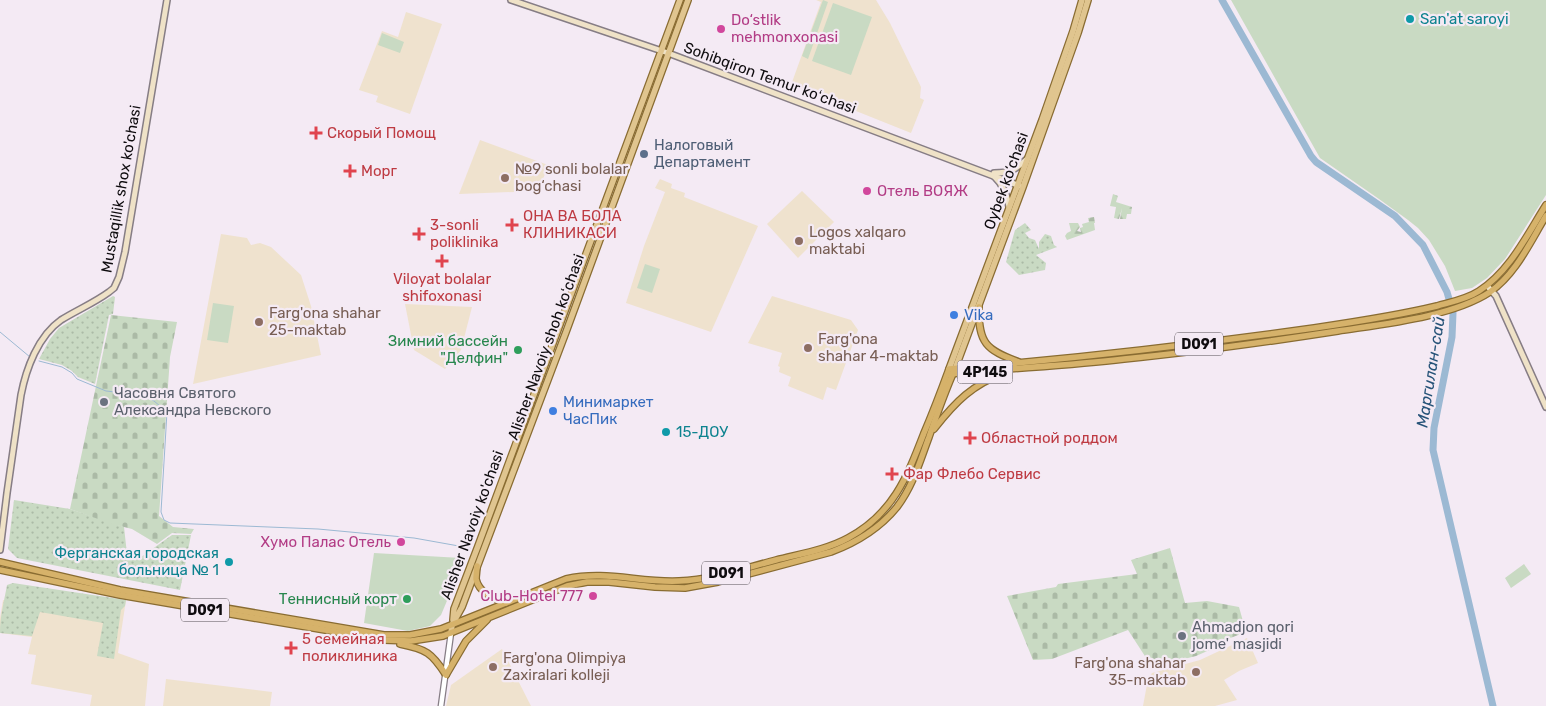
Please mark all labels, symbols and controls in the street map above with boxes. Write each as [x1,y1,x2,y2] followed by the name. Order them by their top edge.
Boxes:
[1420,10,1509,28] place label: San'at saroyi
[731,11,838,46] place label: Do‘stlik mehmonxonasi
[1404,13,1416,25] marker: San'at saroyi
[715,23,727,35] marker: Do‘stlik mehmonxonasi
[681,38,859,118] street label: Sohibqiron Temur koʻchasi
[97,104,145,274] street label: Mustaqillik shox ko'chasi
[327,124,436,142] place label: Скорый Помощ
[309,126,323,140] marker: Скорый Помощ
[980,130,1032,232] street label: Oybek ko‘chasi
[654,136,751,171] place label: Налоговый Департамент
[638,148,650,160] marker: Налоговый Департамент
[515,160,629,195] place label: №9 sonli bolalar bog‘chasi
[361,162,397,180] place label: Морг
[343,164,357,178] marker: Морг
[499,172,511,184] marker: №9 sonli bolalar bog‘chasi
[877,182,968,200] place label: Отель ВОЯЖ
[861,185,873,197] marker: Отель ВОЯЖ
[523,207,622,242] place label: ОНА ВА БОЛА КЛИНИКАСИ
[430,216,498,251] place label: 3-sonli poliklinika
[505,218,519,232] marker: ОНА ВА БОЛА КЛИНИКАСИ
[809,223,906,258] place label: Logos xalqaro maktabi
[412,227,426,241] marker: 3-sonli poliklinika
[793,235,805,247] marker: Logos xalqaro maktabi
[504,252,588,442] street label: Alisher Navoiy shoh koʻchasi
[435,254,449,268] marker: Viloyat bolalar shifoxonasi
[393,270,491,305] place label: Viloyat bolalar shifoxonasi
[269,304,381,339] place label: Farg'ona shahar 25-maktab
[964,306,993,324] place label: Vika
[948,309,960,321] marker: Vika
[1412,315,1449,429] water label: Маргилан-сай
[253,316,265,328] marker: Farg'ona shahar 25-maktab
[818,330,939,365] place label: Farg'ona shahar 4-maktab
[388,332,508,367] place label: Зимний бассейн "Делфин"
[1175,332,1223,356] road number: D091
[802,342,814,354] marker: Farg'ona shahar 4-maktab
[512,344,524,356] marker: Зимний бассейн "Делфин"
[958,361,1012,384] road number: 4P145
[114,384,271,419] place label: Часовня Святого Александра Невского
[563,393,654,428] place label: Минимаркет ЧасПик
[98,396,110,408] marker: Часовня Святого Александра Невского
[547,405,559,417] marker: Минимаркет ЧасПик
[676,423,728,441] place label: 15-ДОУ
[660,426,672,438] marker: 15-ДОУ
[981,429,1118,447] place label: Областной роддом
[963,431,977,445] marker: Областной роддом
[437,448,507,602] street label: Alisher Navoiy ko'chasi
[903,465,1041,483] place label: Фар Флебо Сервис
[885,467,899,481] marker: Фар Флебо Сервис
[260,533,391,551] place label: Хумо Палас Отель
[395,536,407,548] marker: Хумо Палас Отель
[54,544,219,579] place label: Ферганская городская больница № 1
[223,556,235,568] marker: Ферганская городская больница № 1
[702,562,750,584] road number: D091
[480,587,583,605] place label: Club-Hotel 777
[279,590,397,608] place label: Теннисный корт
[587,590,599,602] marker: Club-Hotel 777
[401,593,413,605] marker: Теннисный корт
[181,598,229,622] road number: D091
[1191,618,1294,653] place label: Ahmadjon qori jome' masjidi
[302,630,398,665] place label: 5 семейная поликлиника
[1176,630,1188,642] marker: Ahmadjon qori jome' masjidi
[284,641,298,655] marker: 5 семейная поликлиника
[503,649,626,684] place label: Farg'ona Olimpiya Zaxiralari kolleji
[1074,654,1186,689] place label: Farg'ona shahar 35-maktab
[487,661,499,673] marker: Farg'ona Olimpiya Zaxiralari kolleji
[1190,666,1202,678] marker: Farg'ona shahar 35-maktab

